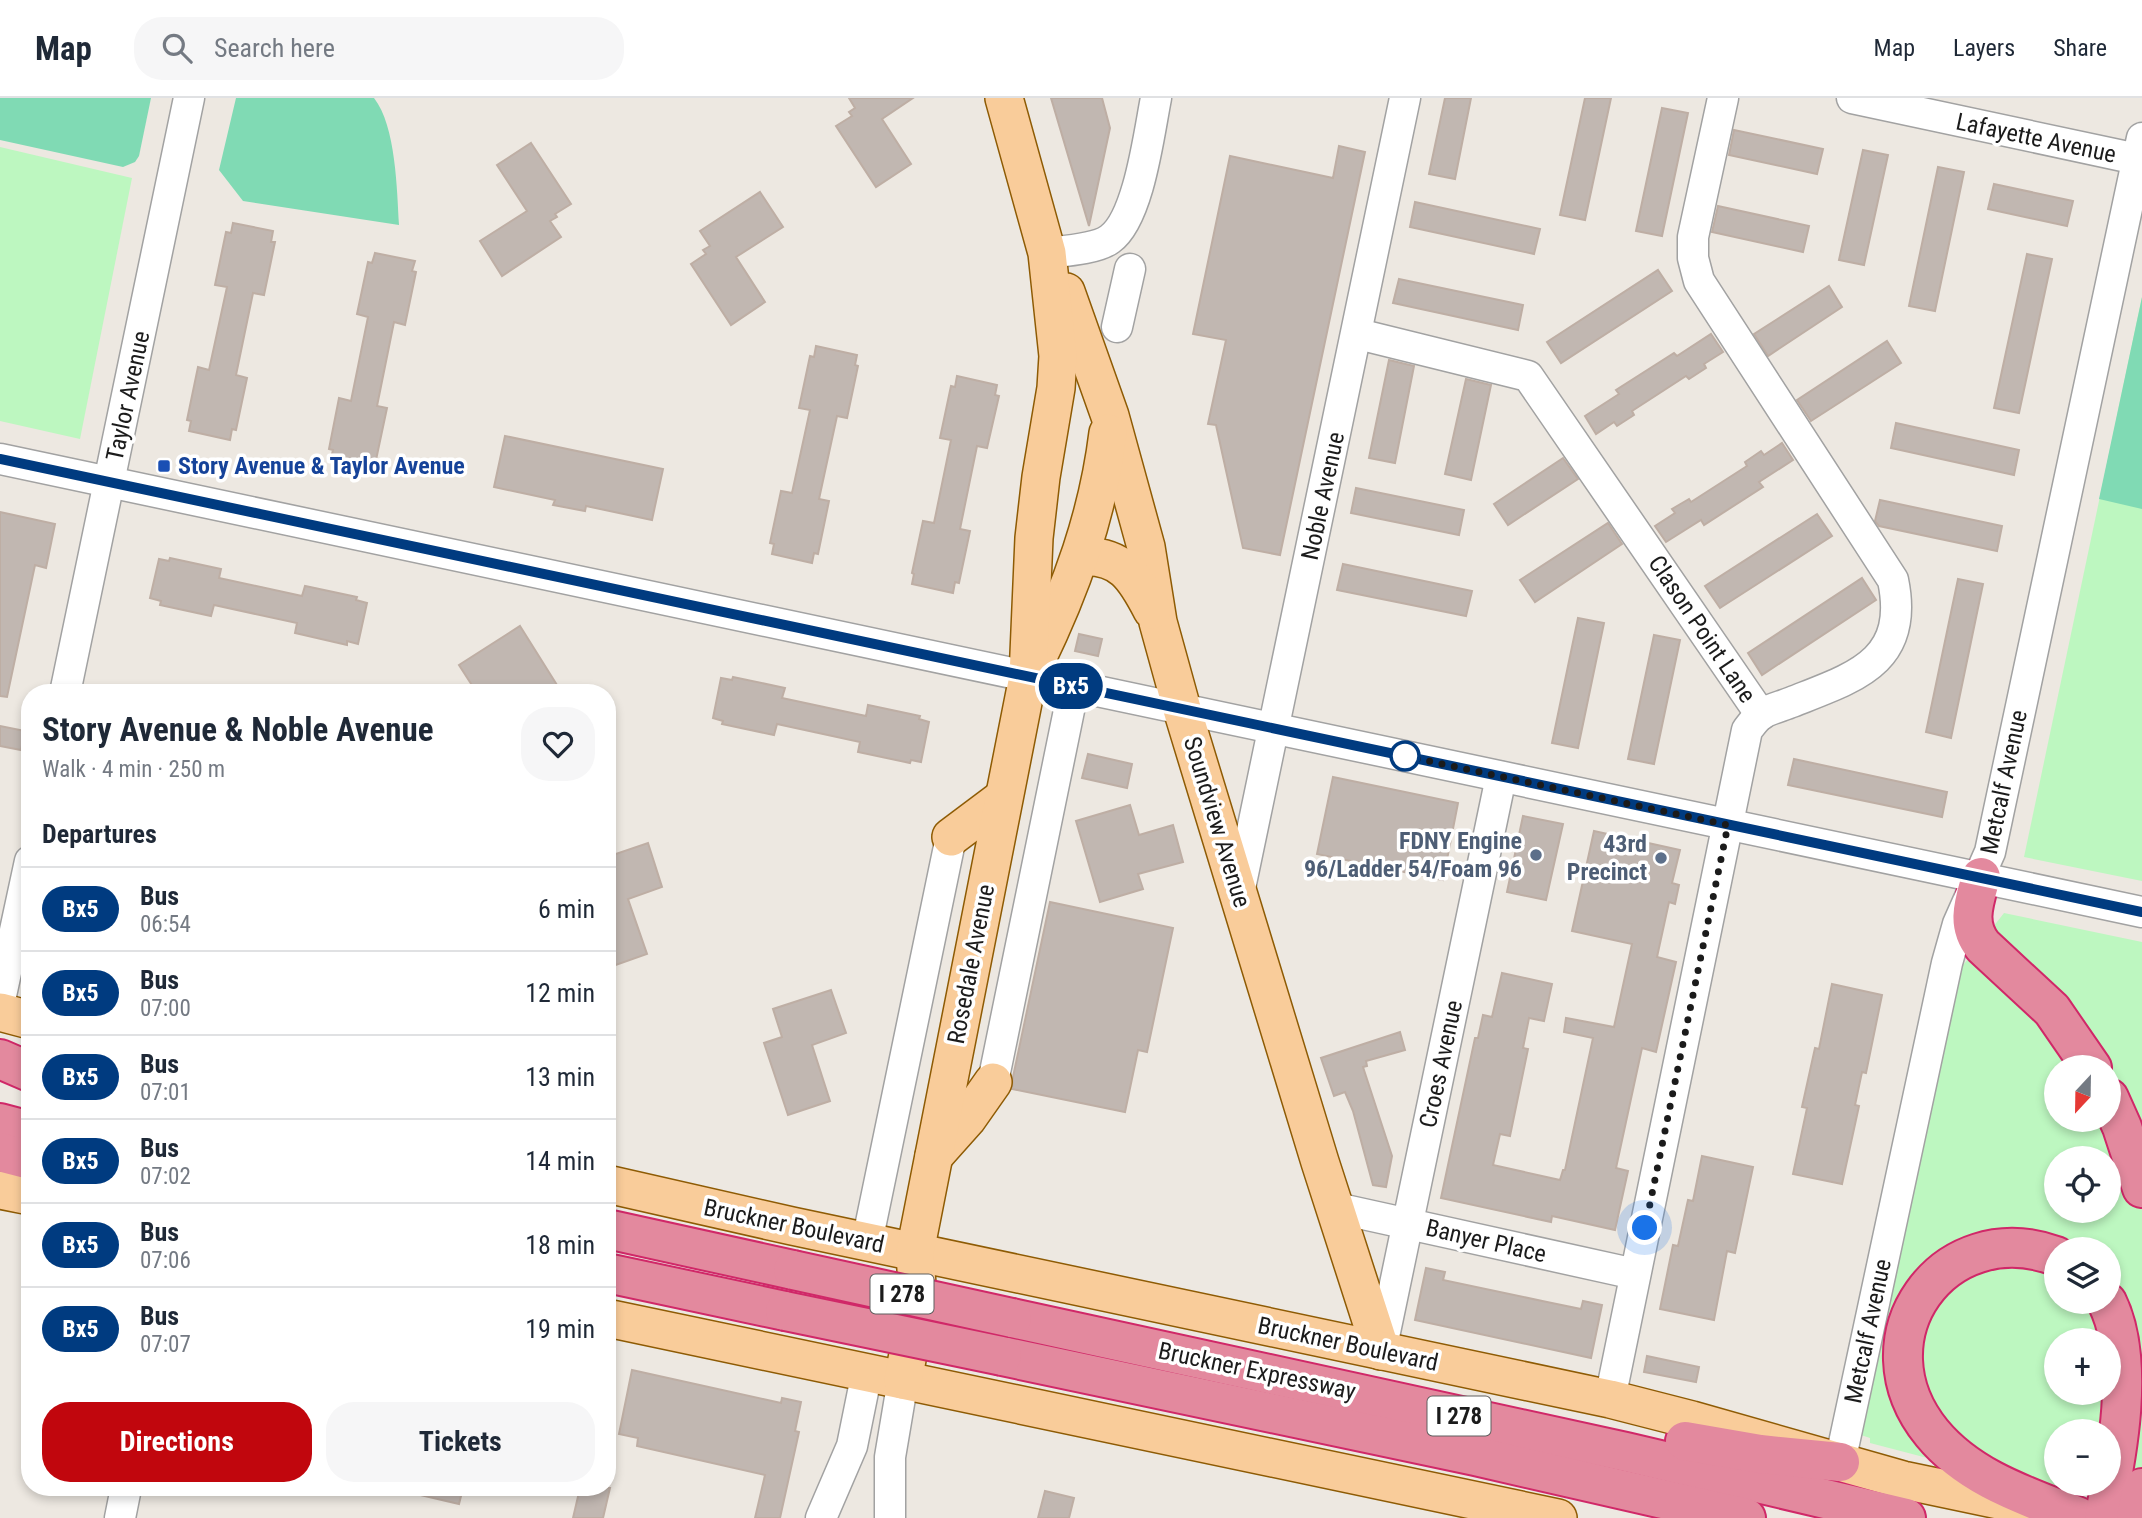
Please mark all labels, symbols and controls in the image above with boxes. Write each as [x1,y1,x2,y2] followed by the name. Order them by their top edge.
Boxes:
[134,17,624,80] search box
[35,29,92,68] text: Map
[158,29,196,67] icon: search
[214,33,335,63] text: Search here
[1874,34,1915,62] text: Map
[1953,34,2015,62] text: Layers
[2053,34,2107,62] text: Share
[1953,107,2119,169] street label: Lafayette Avenue
[101,329,155,463] street label: Taylor Avenue
[1296,429,1350,563] street label: Noble Avenue
[178,452,465,480] place label: Story Avenue & Taylor Avenue
[156,458,172,474] marker: Story Avenue & Taylor Avenue
[1642,550,1762,708] street label: Clason Point Lane
[1031,663,1111,709] line badge: Bx5
[1053,672,1089,700] text: Bx5
[521,707,595,781] button: heart
[1975,707,2033,857] street label: Metcalf Avenue
[42,710,433,749] text: Story Avenue & Noble Avenue
[1178,733,1256,911] street label: Soundview Avenue
[1390,741,1420,771] unlabelled marker
[42,756,225,783] text: Walk · 4 min · 250 m
[42,819,157,849] text: Departures
[1304,827,1522,883] place label: FDNY Engine 96/Ladder 54/Foam 96
[1567,830,1647,886] place label: 43rd Precinct
[1528,847,1544,863] marker: FDNY Engine 96/Ladder 54/Foam 96
[1653,850,1669,866] marker: 43rd Precinct
[140,881,179,911] text: Bus
[942,882,1000,1046] street label: Rosedale Avenue
[538,894,595,924] text: 6 min
[62,895,99,923] text: Bx5
[140,911,191,938] text: 06:54
[140,965,179,995] text: Bus
[525,978,595,1008] text: 12 min
[62,979,99,1007] text: Bx5
[140,995,191,1022] text: 07:00
[1414,998,1468,1130] street label: Croes Avenue
[140,1049,179,1079] text: Bus
[2044,1055,2121,1132] north arrow
[2044,1055,2121,1496] map controls
[525,1062,595,1092] text: 13 min
[62,1063,99,1091] text: Bx5
[140,1079,191,1106] text: 07:01
[140,1133,179,1163] text: Bus
[525,1146,595,1176] text: 14 min
[2044,1146,2121,1223] button: locate
[62,1147,99,1175] text: Bx5
[140,1163,191,1190] text: 07:02
[701,1193,887,1259] street label: Bruckner Boulevard
[1627,1210,1662,1245] your location
[1423,1214,1549,1268] street label: Banyer Place
[140,1217,179,1247] text: Bus
[525,1230,595,1260] text: 18 min
[62,1231,99,1259] text: Bx5
[2044,1237,2121,1314] button: layers
[140,1247,191,1274] text: 07:06
[1839,1256,1897,1406] street label: Metcalf Avenue
[870,1274,934,1314] road number: I 278
[140,1301,179,1331] text: Bus
[1255,1311,1441,1377] street label: Bruckner Boulevard
[525,1314,595,1344] text: 19 min
[62,1315,99,1343] text: Bx5
[2044,1328,2121,1405] button: +
[140,1331,191,1358] text: 07:07
[1156,1336,1358,1406] street label: Bruckner Expressway
[1428,1396,1490,1436] road number: I 278
[42,1402,312,1482] button: Directions
[326,1402,595,1482] button: Tickets
[2044,1419,2121,1496] button: −

